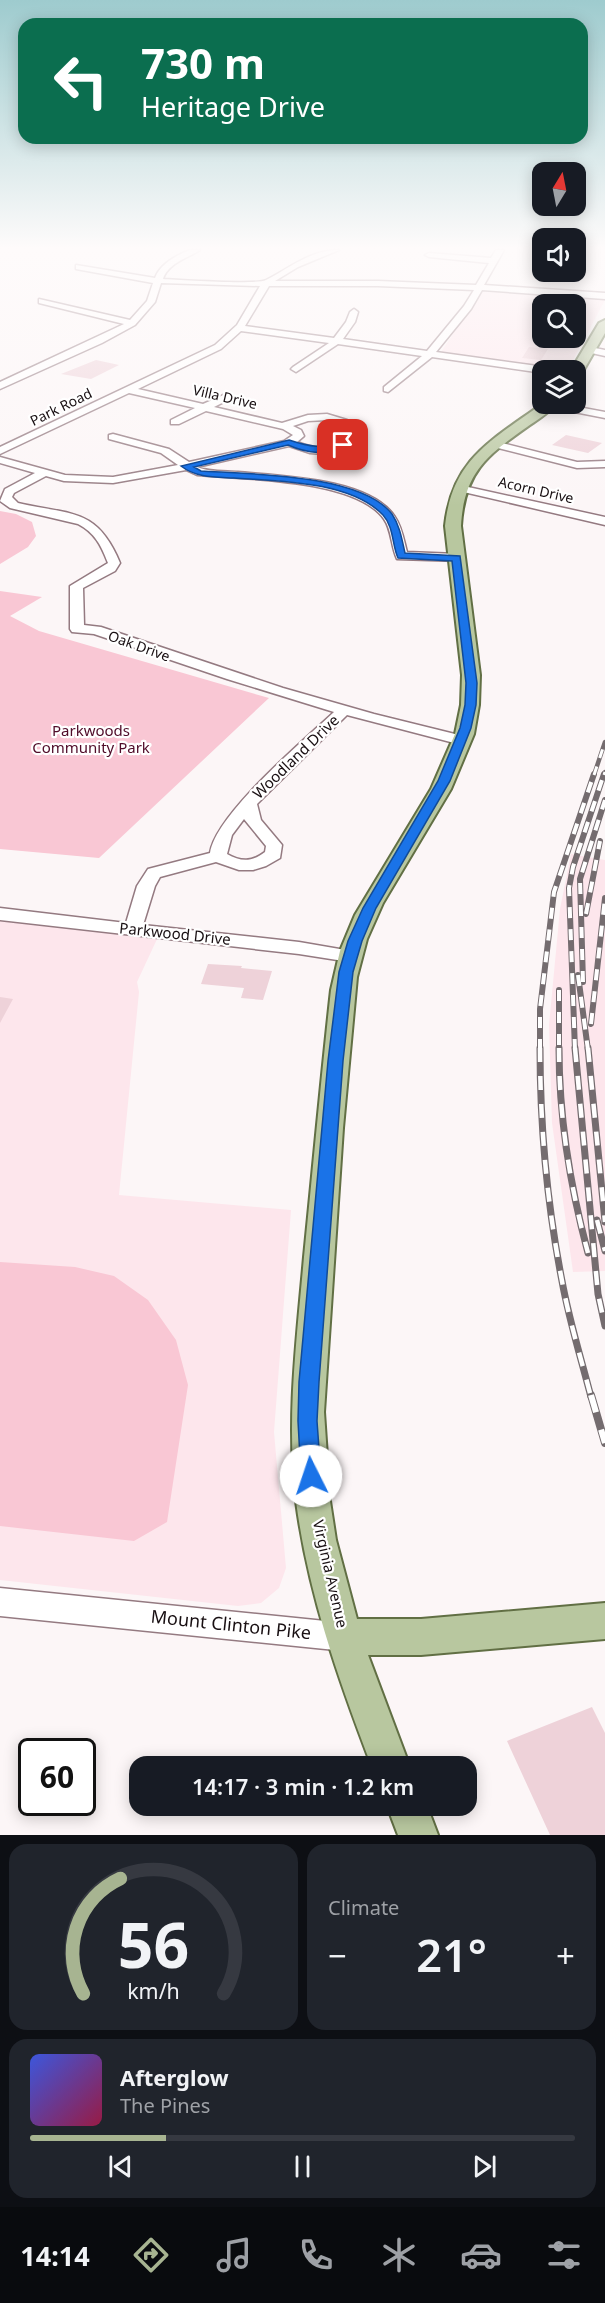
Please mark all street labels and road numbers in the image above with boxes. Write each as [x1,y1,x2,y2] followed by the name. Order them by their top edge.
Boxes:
[191,380,259,413] street label: Villa Drive
[27,383,95,430] street label: Park Road
[497,472,576,507] street label: Acorn Drive
[106,626,173,666] street label: Oak Drive
[248,710,343,803] street label: Woodland Drive
[118,917,232,949] street label: Parkwood Drive
[309,1518,353,1630] street label: Virginia Avenue
[150,1604,312,1644] street label: Mount Clinton Pike

